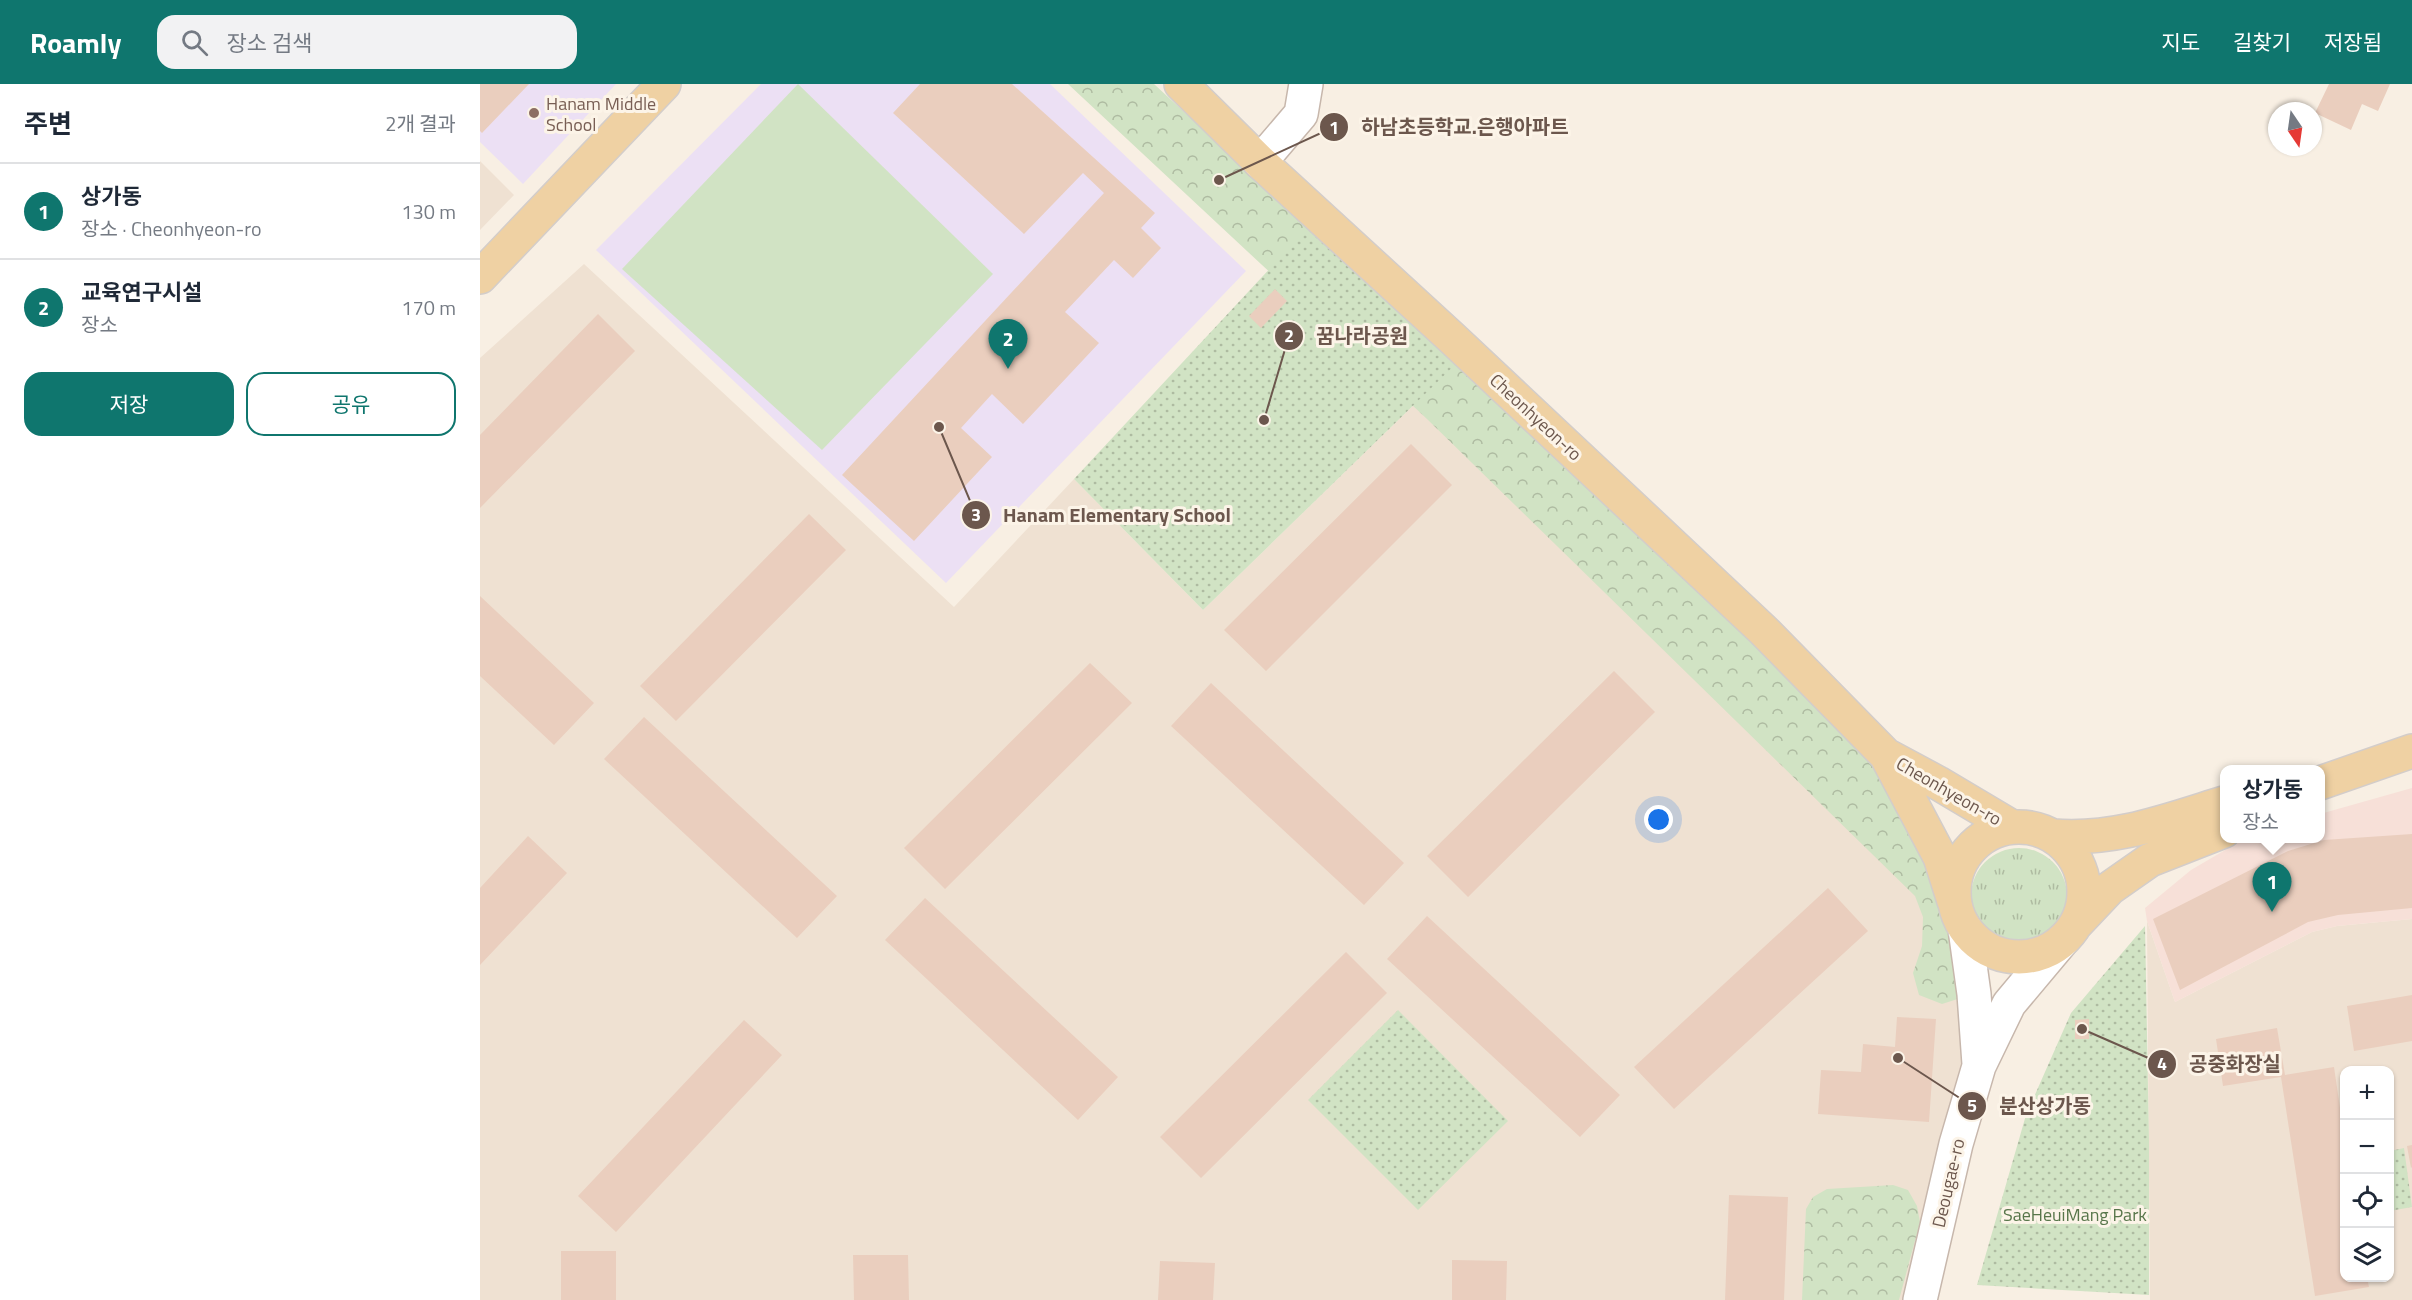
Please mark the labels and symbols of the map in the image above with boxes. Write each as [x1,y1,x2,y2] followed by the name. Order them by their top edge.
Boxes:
[546,90,656,138] place label: Hanam Middle School
[2268,102,2322,156] north arrow
[527,106,541,120] marker: Hanam Middle School
[1319,108,1581,146] callout: 하남초등학교.은행아파트
[1361,111,1569,142] text: 하남초등학교.은행아파트
[1329,114,1339,141] text: 1
[1274,317,1420,355] callout: 꿈나라공원
[988,320,1028,369] pin: 2
[1316,320,1408,351] text: 꿈나라공원
[1284,322,1294,349] text: 2
[1484,367,1588,467] street label: Cheonhyeon-ro
[961,496,1243,534] callout: Hanam Elementary School
[1003,499,1231,530] text: Hanam Elementary School
[971,501,981,528] text: 3
[1891,750,2007,832] street label: Cheonhyeon-ro
[1644,805,1673,834] your location
[2252,862,2292,912] pin: 1
[2147,1045,2293,1083] callout: 공중화장실
[2189,1048,2281,1079] text: 공중화장실
[2157,1050,2167,1077] text: 4
[1957,1087,2103,1125] callout: 분산상가동
[1999,1090,2091,1121] text: 분산상가동
[1967,1092,1977,1119] text: 5
[1925,1136,1971,1230] street label: Deougae-ro
[2003,1201,2147,1228] park label: SaeHeuiMang Park

